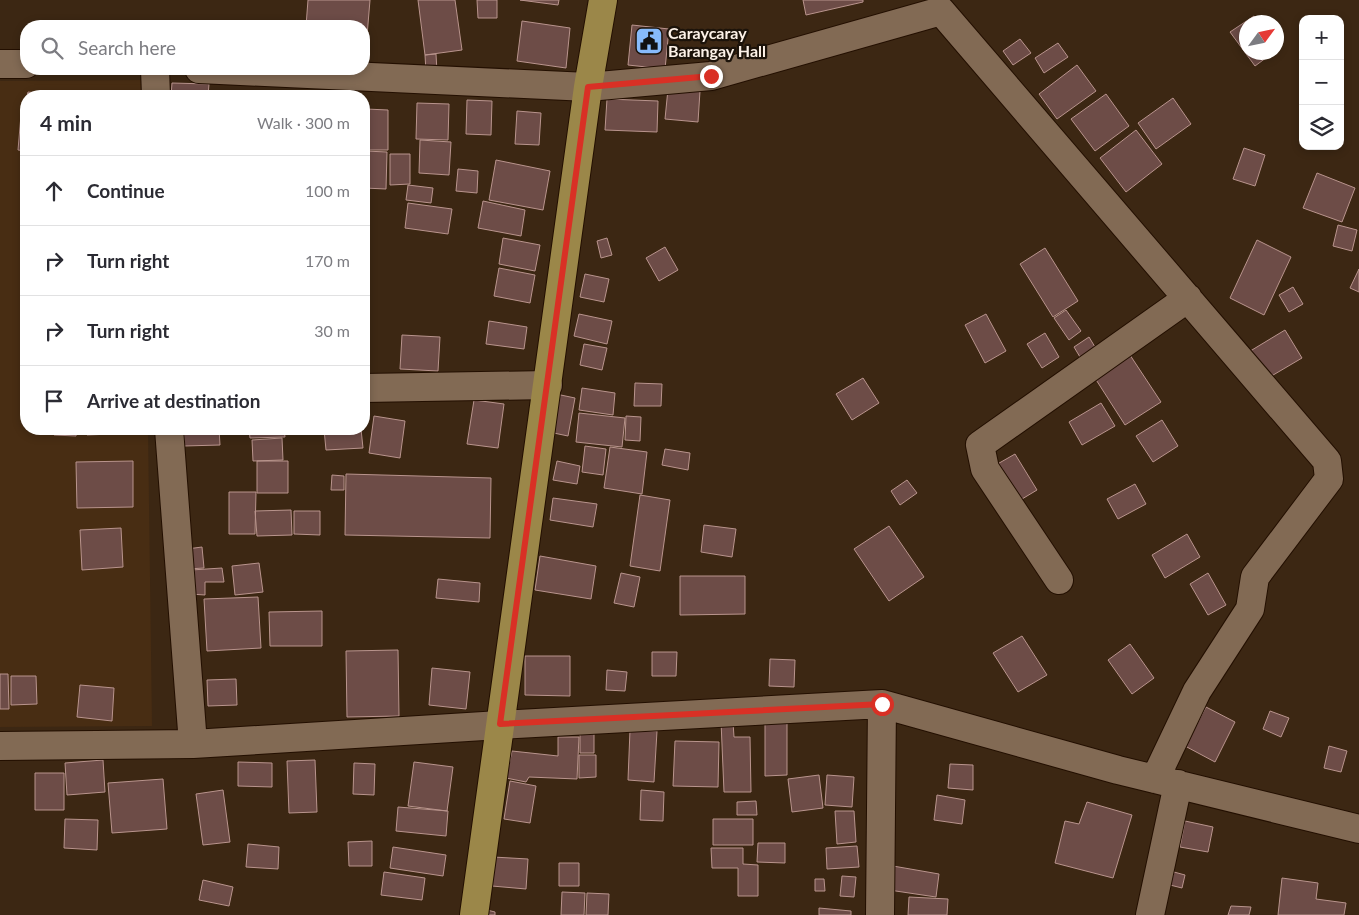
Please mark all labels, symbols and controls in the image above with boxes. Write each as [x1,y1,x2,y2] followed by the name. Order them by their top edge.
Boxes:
[1239,15,1284,60] north arrow
[1299,15,1344,150] map controls
[1299,15,1344,60] button: +
[20,20,370,75] search box
[668,23,766,60] place label: Caraycaray Barangay Hall
[634,26,664,56] public building icon: Caraycaray Barangay Hall
[38,34,66,62] icon: search
[78,36,176,59] text: Search here
[1299,60,1344,105] button: −
[700,65,723,88] route end
[1299,105,1344,150] button: layers
[40,110,92,135] text: 4 min
[257,113,350,132] text: Walk · 300 m
[40,177,68,205] icon: ahead
[87,179,165,202] text: Continue
[305,181,350,200] text: 100 m
[40,247,68,275] icon: right
[87,249,169,272] text: Turn right
[305,251,350,270] text: 170 m
[40,317,68,345] icon: right
[87,319,169,342] text: Turn right
[314,321,350,340] text: 30 m
[40,387,68,415] icon: arrive
[87,389,260,412] text: Arrive at destination
[871,693,894,716] route start

